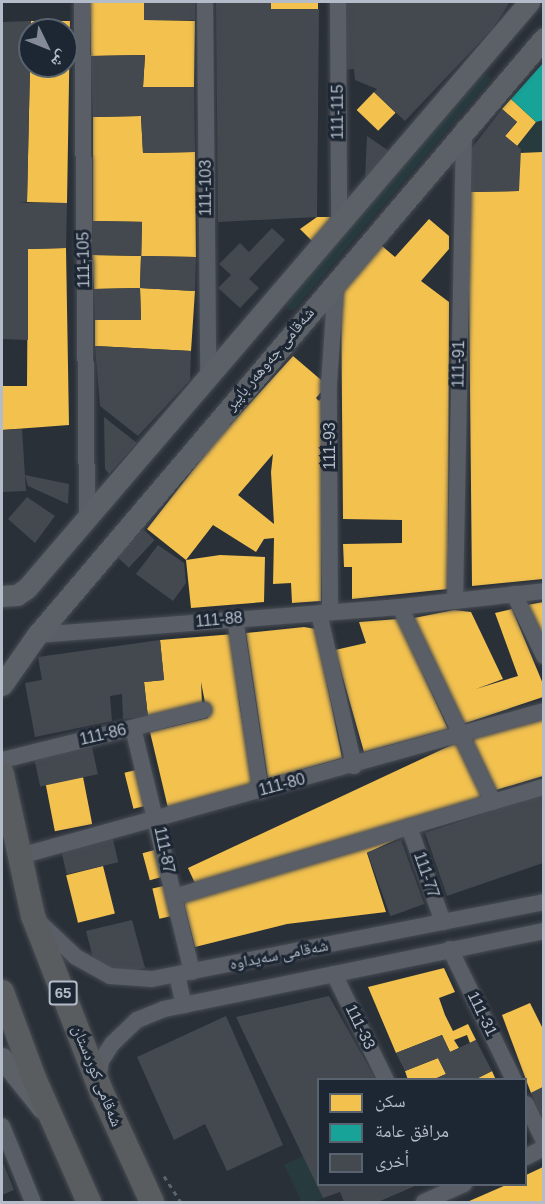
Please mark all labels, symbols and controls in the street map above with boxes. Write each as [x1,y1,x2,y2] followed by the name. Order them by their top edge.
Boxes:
[18,18,78,78] north arrow
[48,47,72,71] text: ش
[328,84,348,140] street label: 111-115
[196,160,216,216] street label: 111-103
[74,232,94,288] street label: 111-105
[221,304,319,414] street label: شەقامی جەوهەر باپیر
[449,340,469,388] street label: 111-91
[320,422,340,470] street label: 111-93
[195,608,243,632] street label: 111-88
[78,720,128,750] street label: 111-86
[257,770,307,800] street label: 111-80
[150,825,178,875] street label: 111-87
[409,849,443,901] street label: 111-77
[228,936,330,974] street label: شەقامی سەیداوە
[48,981,78,1005] road number: 65
[463,988,501,1040] street label: 111-31
[341,1001,379,1053] street label: 111-33
[68,1022,126,1130] street label: شەقامی کوردستان
[317,1078,527,1186] legend
[375,1091,406,1111] text: سكن
[375,1121,449,1141] text: مرافق عامة
[375,1151,409,1171] text: أخرى

